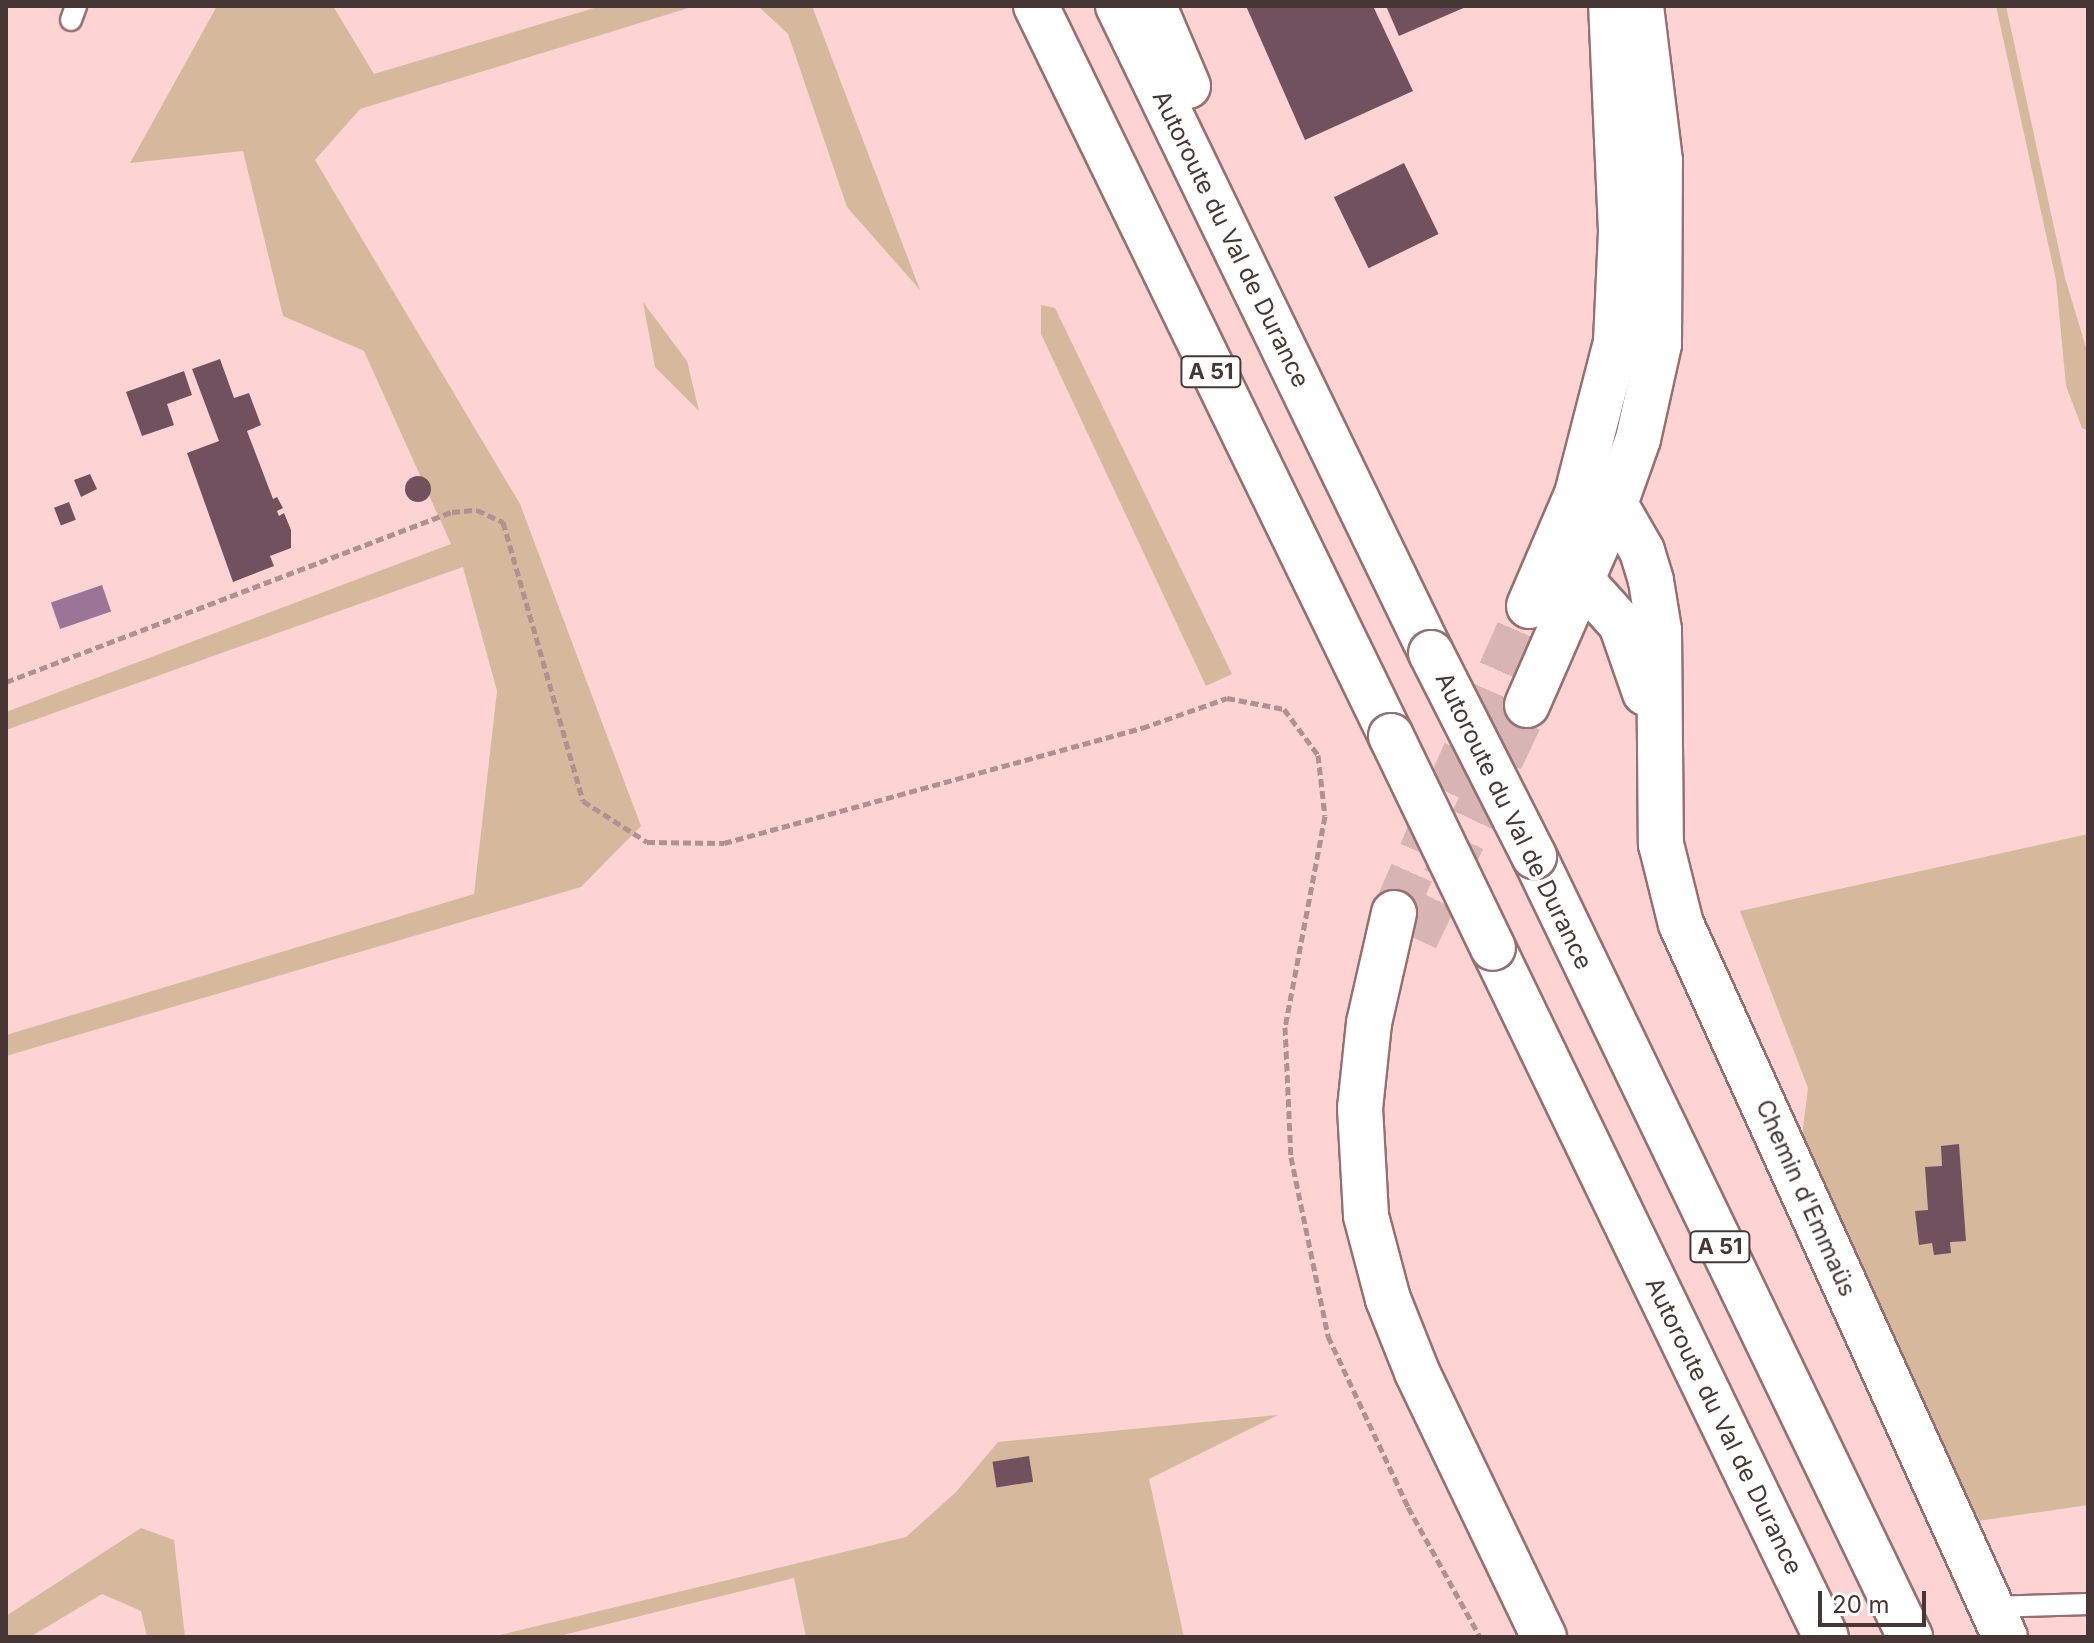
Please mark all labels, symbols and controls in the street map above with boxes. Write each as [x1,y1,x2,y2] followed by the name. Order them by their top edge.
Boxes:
[1146,86,1316,392] street label: Autoroute du Val de Durance
[1179,354,1243,390] road number: A 51
[1429,668,1599,974] street label: Autoroute du Val de Durance
[1750,1095,1862,1301] street label: Chemin d'Emmaüs
[1688,1229,1752,1265] road number: A 51
[1639,1273,1809,1579] street label: Autoroute du Val de Durance
[1822,1575,1930,1625] scale bar
[1832,1590,1890,1619] text: 20 m

